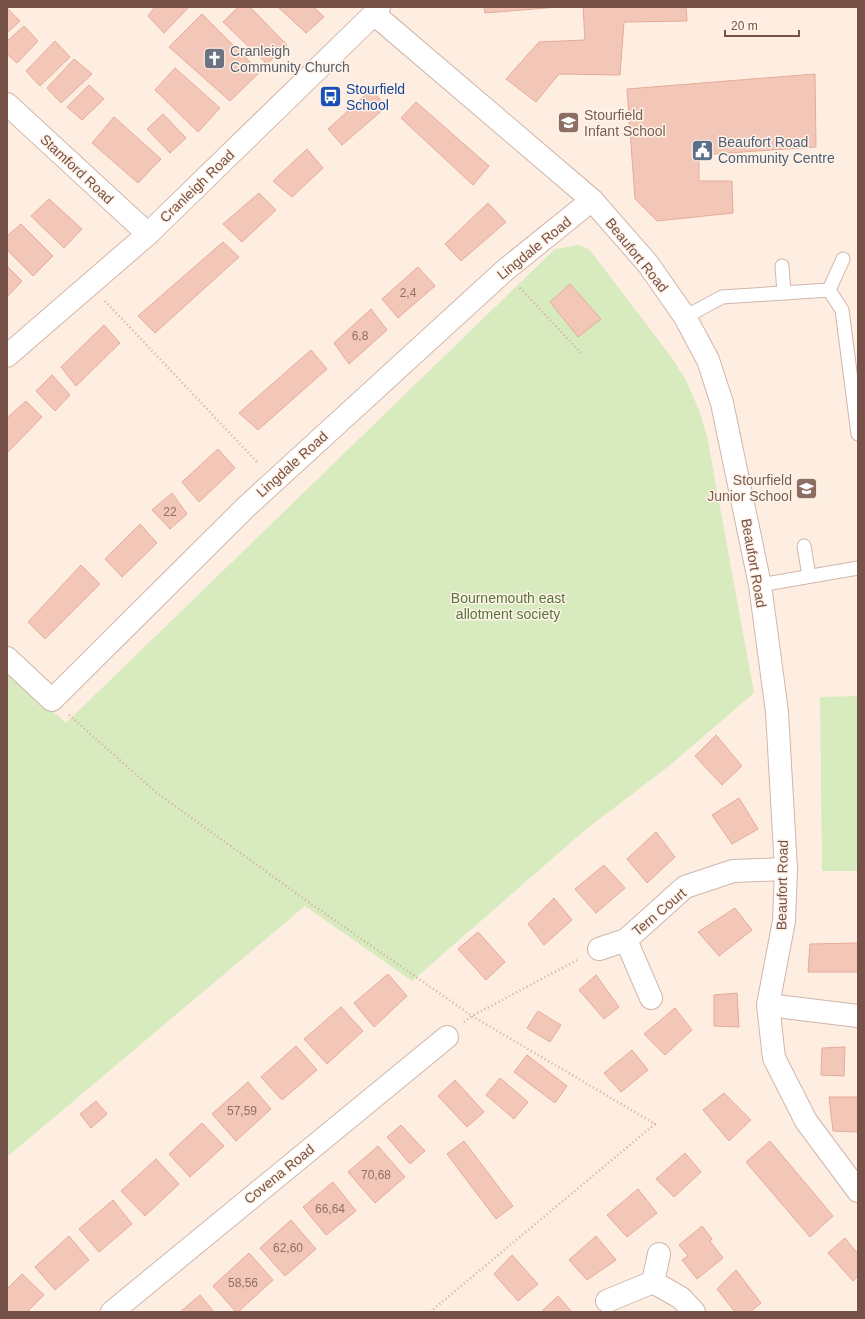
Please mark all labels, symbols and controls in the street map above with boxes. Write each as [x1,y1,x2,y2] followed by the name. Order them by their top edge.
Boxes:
[725,12,799,38] scale bar
[731,19,758,33] text: 20 m
[230,43,350,75] place label: Cranleigh Community Church
[202,46,228,72] church icon: Cranleigh Community Church
[346,81,405,113] place label: Stourfield School
[317,84,343,110] bus stop icon: Stourfield School
[584,107,666,139] place label: Stourfield Infant School
[556,110,582,136] school or university icon: Stourfield Infant School
[37,131,117,207] street label: Stamford Road
[718,134,835,166] place label: Beaufort Road Community Centre
[689,137,715,163] public building icon: Beaufort Road Community Centre
[156,146,238,226] street label: Cranleigh Road
[494,213,574,283] street label: Lingdale Road
[602,215,672,295] street label: Beaufort Road
[400,286,417,300] house number: 2,4
[352,329,369,343] house number: 6,8
[253,428,331,500] street label: Lingdale Road
[707,472,792,504] place label: Stourfield Junior School
[794,475,820,501] school or university icon: Stourfield Junior School
[163,505,177,519] house number: 22
[738,517,770,609] street label: Beaufort Road
[451,590,565,622] park label: Bournemouth east allotment society
[773,840,791,930] street label: Beaufort Road
[629,885,689,939] street label: Tern Court
[227,1104,257,1118] house number: 57,59
[241,1141,317,1207] street label: Covena Road
[361,1168,391,1182] house number: 70,68
[315,1202,345,1216] house number: 66,64
[273,1241,303,1255] house number: 62,60
[228,1276,258,1290] house number: 58,56

